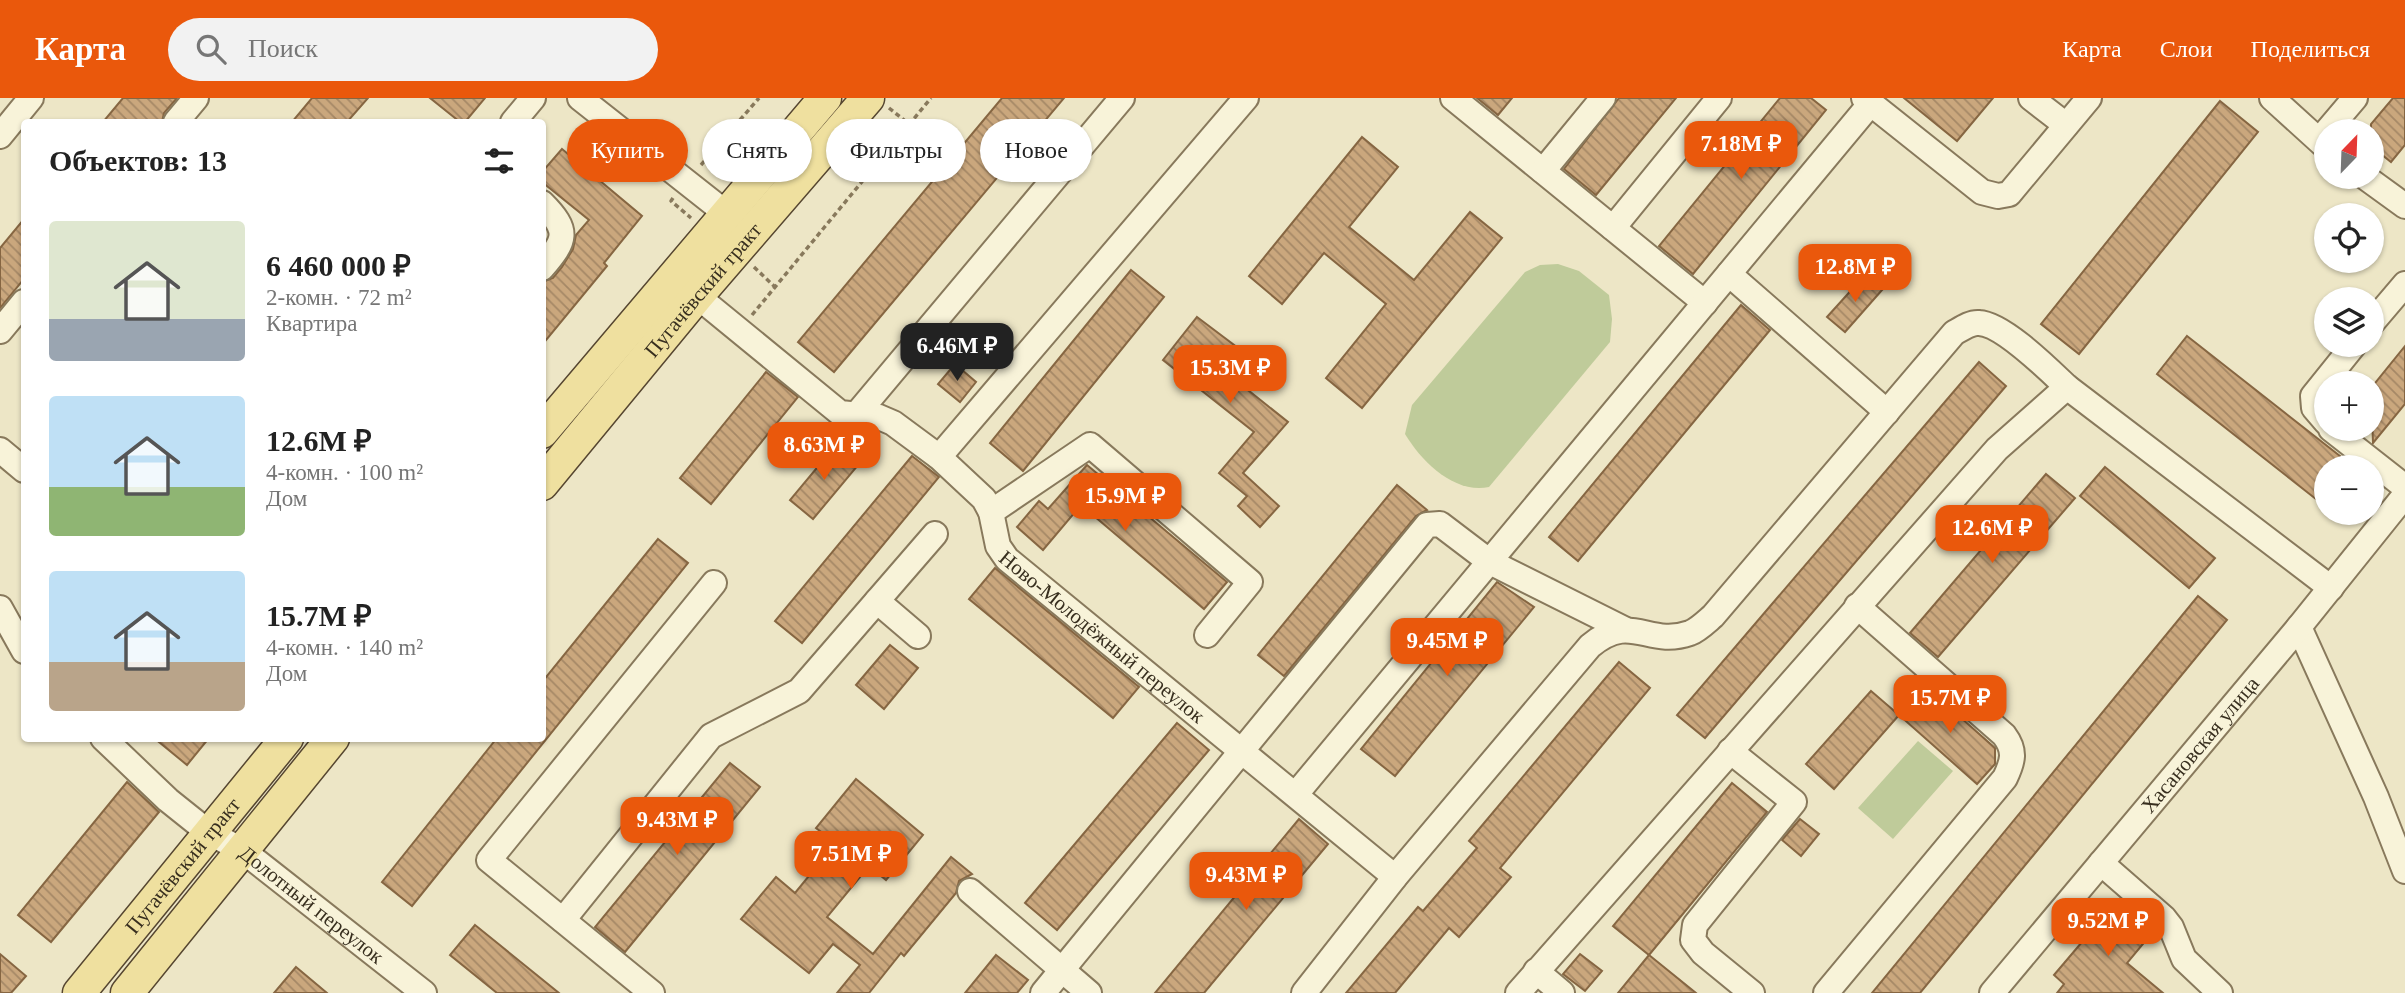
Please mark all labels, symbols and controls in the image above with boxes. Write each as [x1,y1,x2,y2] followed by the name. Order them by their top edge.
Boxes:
[168,18,658,81] search box
[192,30,230,68] icon: search
[35,31,126,67] text: Карта
[248,34,318,63] text: Поиск
[2062,36,2122,62] text: Карта
[2160,36,2213,62] text: Слои
[2251,36,2370,62] text: Поделиться
[567,119,688,182] chip: Купить
[702,119,812,182] chip: Снять
[826,119,966,182] chip: Фильтры
[980,119,1092,182] chip: Новое
[2314,119,2384,189] north arrow
[2314,119,2384,525] map controls
[1676,122,1806,181] pin: 7.18M ₽
[1700,131,1782,156] text: 7.18M ₽
[480,142,518,180] icon: filters
[49,144,227,177] text: Объектов: 13
[2314,203,2384,273] button: locate
[640,218,766,362] street label: Пугачёвский тракт
[1790,244,1920,304] pin: 12.8M ₽
[105,249,189,333] icon: home
[266,249,411,282] text: 6 460 000 ₽
[1814,254,1896,279] text: 12.8M ₽
[266,285,412,310] text: 2-комн. · 72 m²
[2314,287,2384,357] button: layers
[266,311,357,336] text: Квартира
[892,324,1022,383] pin: 6.46M ₽
[916,333,998,358] text: 6.46M ₽
[1165,345,1295,405] pin: 15.3M ₽
[1189,355,1271,380] text: 15.3M ₽
[2314,371,2384,441] button: +
[759,422,889,482] pin: 8.63M ₽
[105,424,189,508] icon: home
[266,424,372,457] text: 12.6M ₽
[783,432,865,457] text: 8.63M ₽
[2314,455,2384,525] button: −
[266,460,423,485] text: 4-комн. · 100 m²
[1060,474,1190,533] pin: 15.9M ₽
[1084,483,1166,508] text: 15.9M ₽
[266,486,307,511] text: Дом
[1927,505,2057,565] pin: 12.6M ₽
[1951,515,2033,540] text: 12.6M ₽
[994,546,1210,729] street label: Ново-Молодёжный переулок
[105,599,189,683] icon: home
[266,599,372,632] text: 15.7M ₽
[1382,618,1512,678] pin: 9.45M ₽
[1406,628,1488,653] text: 9.45M ₽
[266,635,423,660] text: 4-комн. · 140 m²
[266,661,307,686] text: Дом
[2136,671,2265,818] street label: Хасановская улица
[1885,676,2015,735] pin: 15.7M ₽
[1909,685,1991,710] text: 15.7M ₽
[120,793,245,939] street label: Пугачёвский тракт
[612,798,742,857] pin: 9.43M ₽
[636,807,718,832] text: 9.43M ₽
[786,832,916,891] pin: 7.51M ₽
[235,841,389,969] street label: Долотный переулок
[810,841,892,866] text: 7.51M ₽
[1181,852,1311,912] pin: 9.43M ₽
[1205,862,1287,887] text: 9.43M ₽
[2043,898,2173,958] pin: 9.52M ₽
[2067,908,2149,933] text: 9.52M ₽

